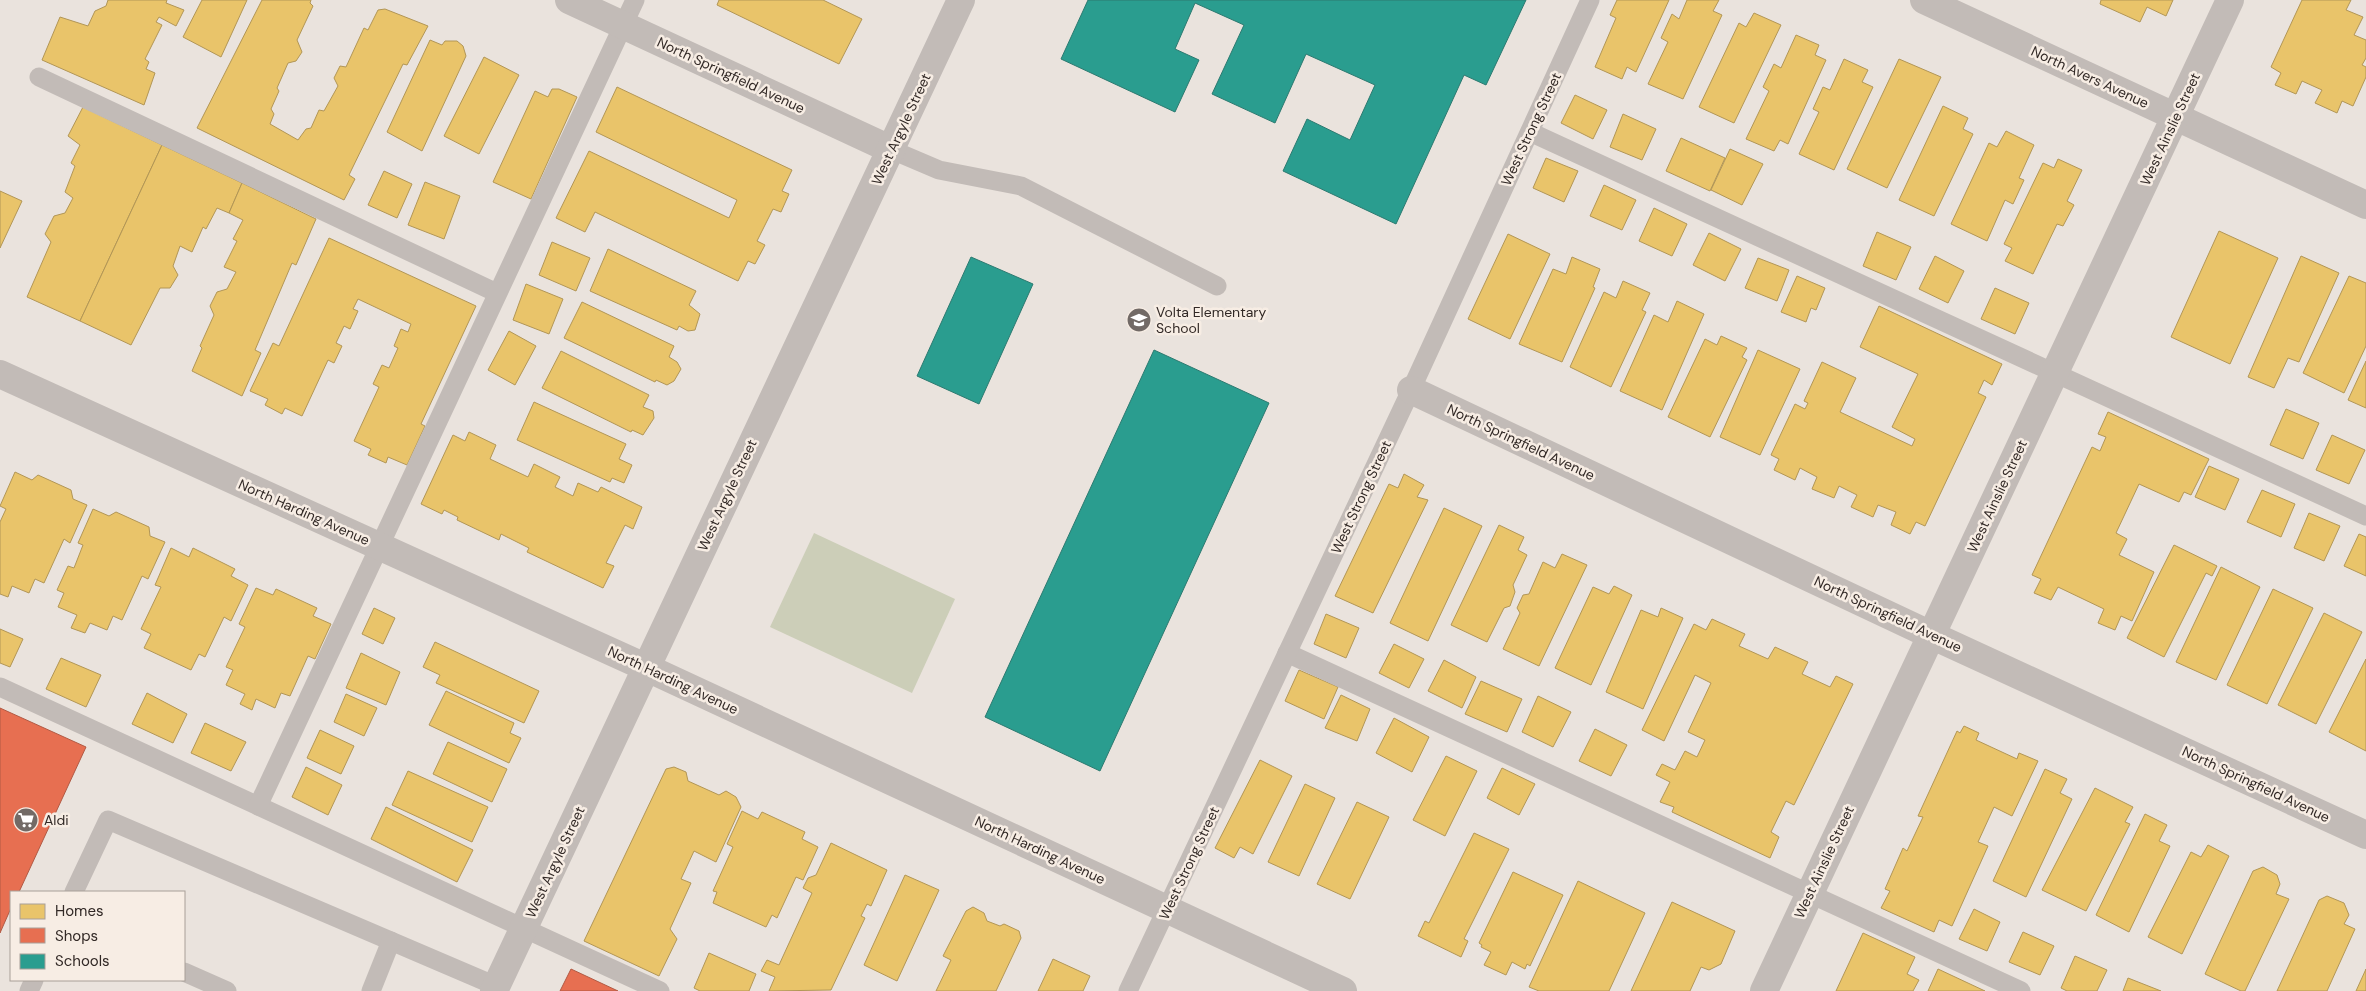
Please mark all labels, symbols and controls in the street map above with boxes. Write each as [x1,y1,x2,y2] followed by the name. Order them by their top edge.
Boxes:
[654,33,808,117] street label: North Springfield Avenue
[2028,42,2152,112] street label: North Avers Avenue
[867,70,935,188] street label: West Argyle Street
[1497,70,1565,188] street label: West Strong Street
[2136,70,2204,188] street label: West Ainslie Street
[1156,303,1266,337] place label: Volta Elementary School
[1126,307,1152,333] school or university icon: Volta Elementary School
[1444,400,1598,484] street label: North Springfield Avenue
[693,436,761,554] street label: West Argyle Street
[1963,437,2031,555] street label: West Ainslie Street
[1327,438,1395,556] street label: West Strong Street
[236,475,372,549] street label: North Harding Avenue
[1811,572,1965,656] street label: North Springfield Avenue
[605,642,741,718] street label: North Harding Avenue
[2179,742,2333,826] street label: North Springfield Avenue
[521,803,589,921] street label: West Argyle Street
[1790,803,1858,921] street label: West Ainslie Street
[1155,804,1223,922] street label: West Strong Street
[13,807,39,833] supermarket icon: Aldi
[44,811,69,829] place label: Aldi
[972,812,1108,888] street label: North Harding Avenue
[10,891,185,981] legend
[55,901,104,921] text: Homes
[55,926,98,946] text: Shops
[55,951,110,971] text: Schools

